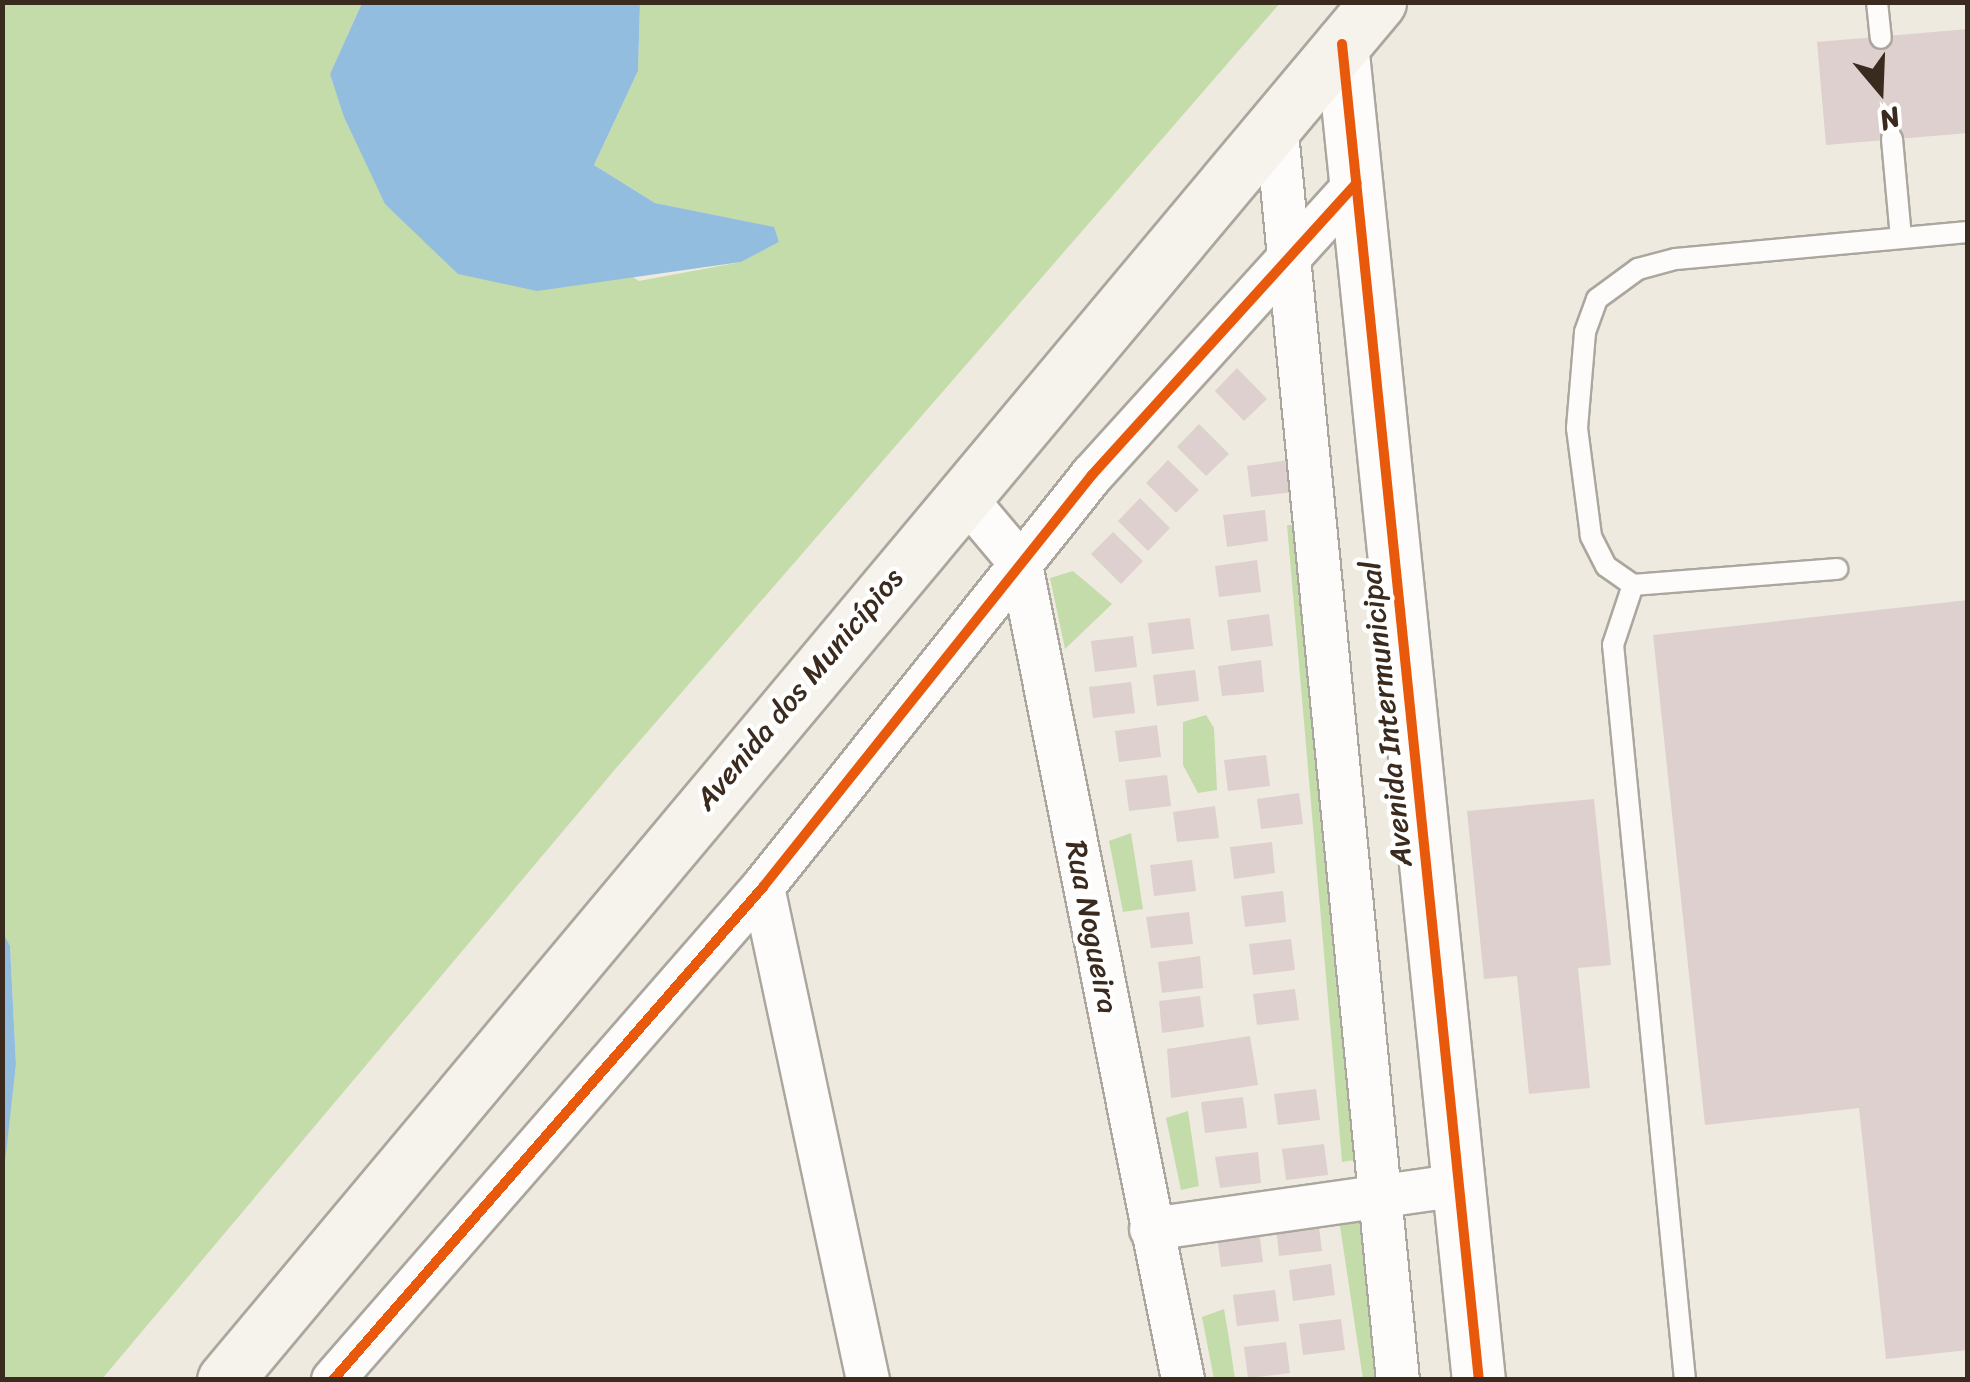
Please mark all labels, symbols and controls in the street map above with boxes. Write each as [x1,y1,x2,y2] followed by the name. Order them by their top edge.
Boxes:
[1830,40,1930,140] north arrow
[1873,93,1907,145] text: N
[1352,559,1420,869] street label: Avenida Intermunicipal
[687,560,911,818] street label: Avenida dos Municípios
[1058,838,1126,1016] street label: Rua Nogueira

